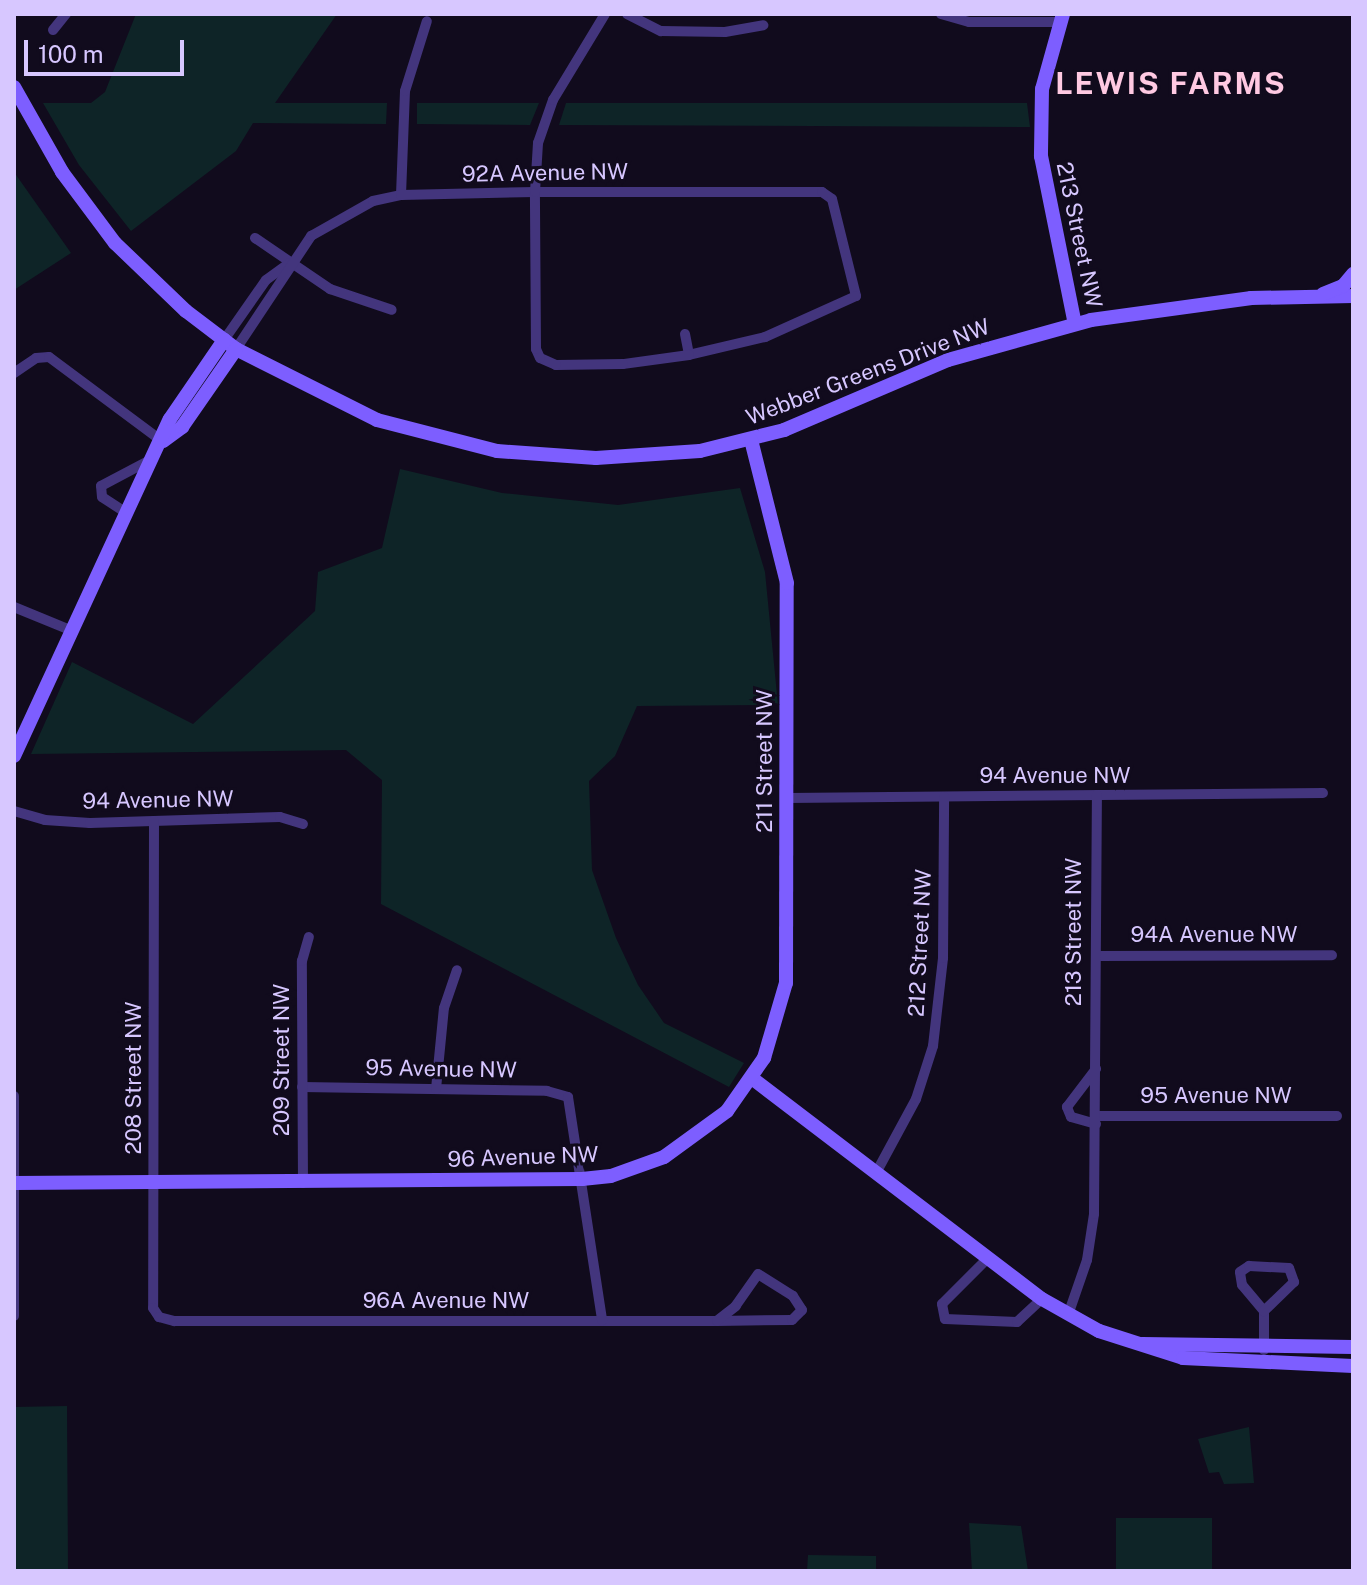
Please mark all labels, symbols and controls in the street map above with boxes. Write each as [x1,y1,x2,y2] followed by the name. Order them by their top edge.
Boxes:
[28,24,188,74] scale bar
[38,40,104,68] text: 100 m
[1055,65,1287,101] district label: LEWIS FARMS
[462,158,628,188] street label: 92A Avenue NW
[1051,160,1107,310] street label: 213 Street NW
[742,313,994,431] street label: Webber Greens Drive NW
[752,689,778,833] street label: 211 Street NW
[979,763,1131,789] street label: 94 Avenue NW
[82,785,234,815] street label: 94 Avenue NW
[1061,858,1087,1006] street label: 213 Street NW
[903,869,937,1017] street label: 212 Street NW
[1131,922,1297,948] street label: 94A Avenue NW
[269,984,295,1136] street label: 209 Street NW
[121,1001,147,1155] street label: 208 Street NW
[365,1054,517,1084] street label: 95 Avenue NW
[1140,1083,1292,1109] street label: 95 Avenue NW
[447,1141,599,1173] street label: 96 Avenue NW
[363,1288,529,1314] street label: 96A Avenue NW

